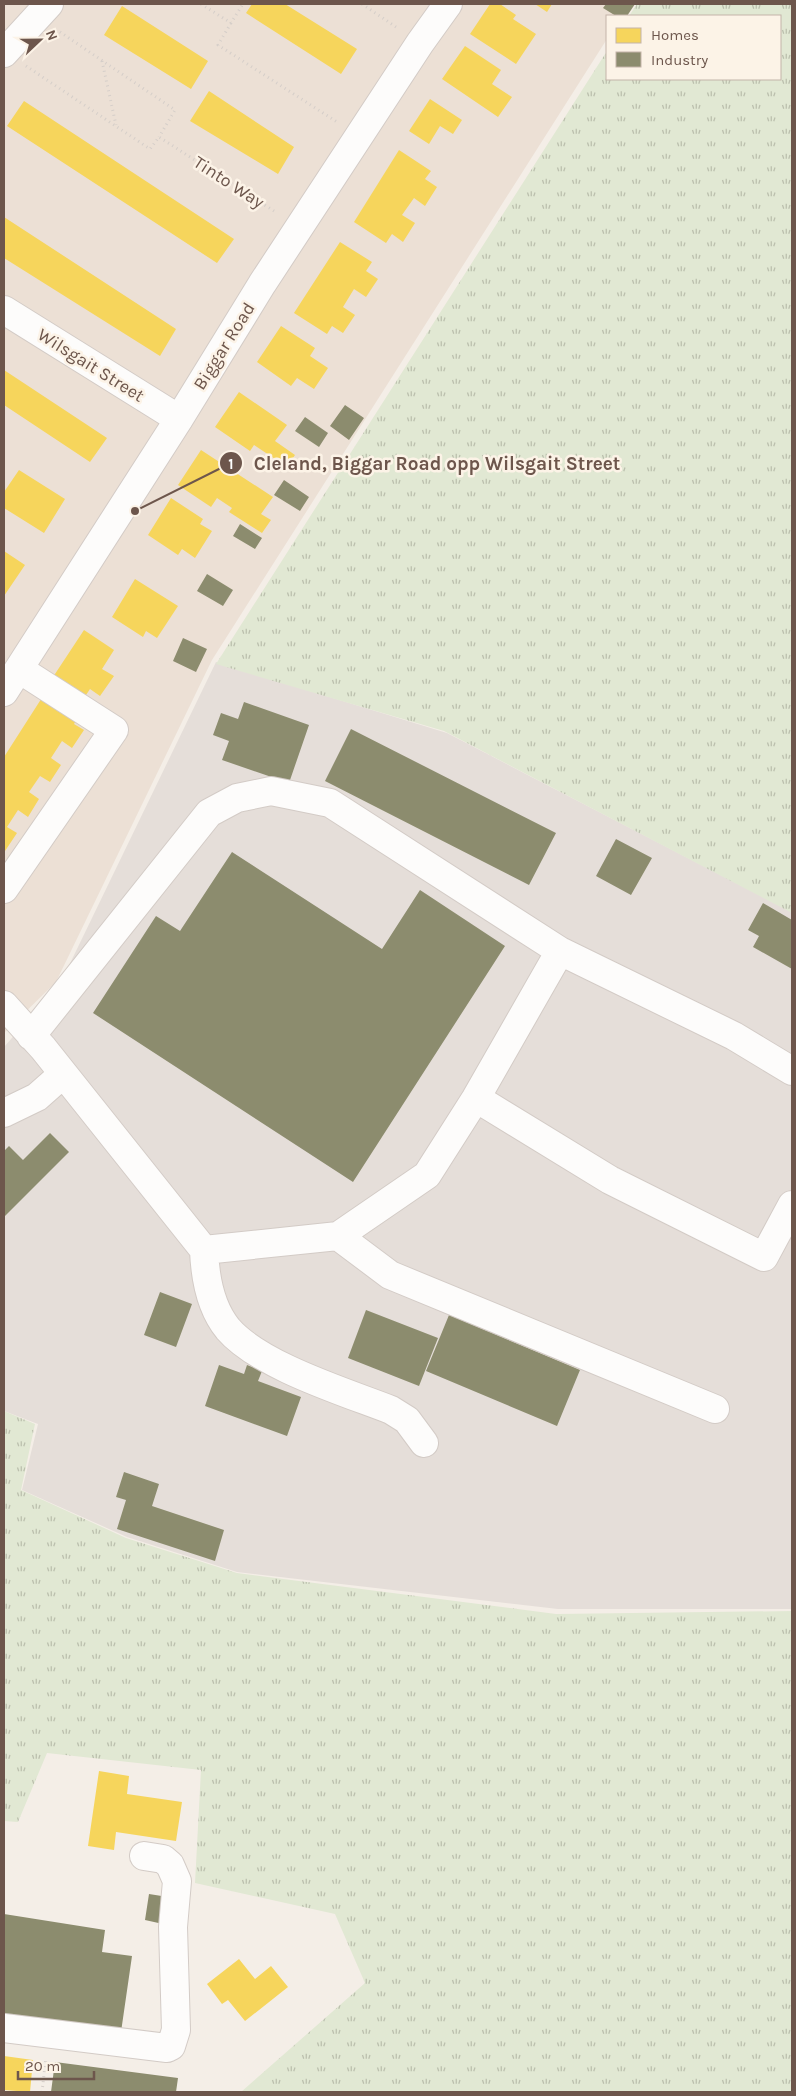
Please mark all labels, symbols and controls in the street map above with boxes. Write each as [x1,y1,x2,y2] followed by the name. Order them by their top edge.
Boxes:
[15,15,65,65] north arrow
[606,15,781,80] legend
[651,26,699,44] text: Homes
[42,27,61,43] text: N
[651,51,708,69] text: Industry
[189,151,269,213] street label: Tinto Way
[188,298,260,394] street label: Biggar Road
[34,323,149,407] street label: Wilsgait Street
[218,446,630,480] callout: Cleland, Biggar Road opp Wilsgait Street
[254,453,620,475] text: Cleland, Biggar Road opp Wilsgait Street
[228,455,234,473] text: 1
[18,2048,94,2080] scale bar
[25,2057,60,2075] text: 20 m

